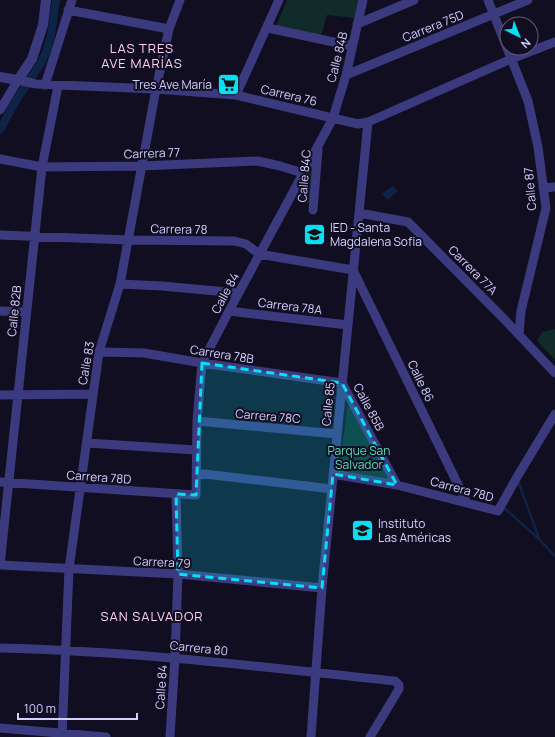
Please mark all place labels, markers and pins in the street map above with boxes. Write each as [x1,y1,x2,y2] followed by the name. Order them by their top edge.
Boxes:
[215,71,241,97] supermarket icon: Tres Ave María
[133,76,212,93] place label: Tres Ave María
[330,219,422,250] place label: IED - Santa Magdalena Sofia
[302,221,328,247] school or university icon: IED - Santa Magdalena Sofia
[378,515,451,546] place label: Instituto Las Américas
[350,517,376,543] school or university icon: Instituto Las Américas

